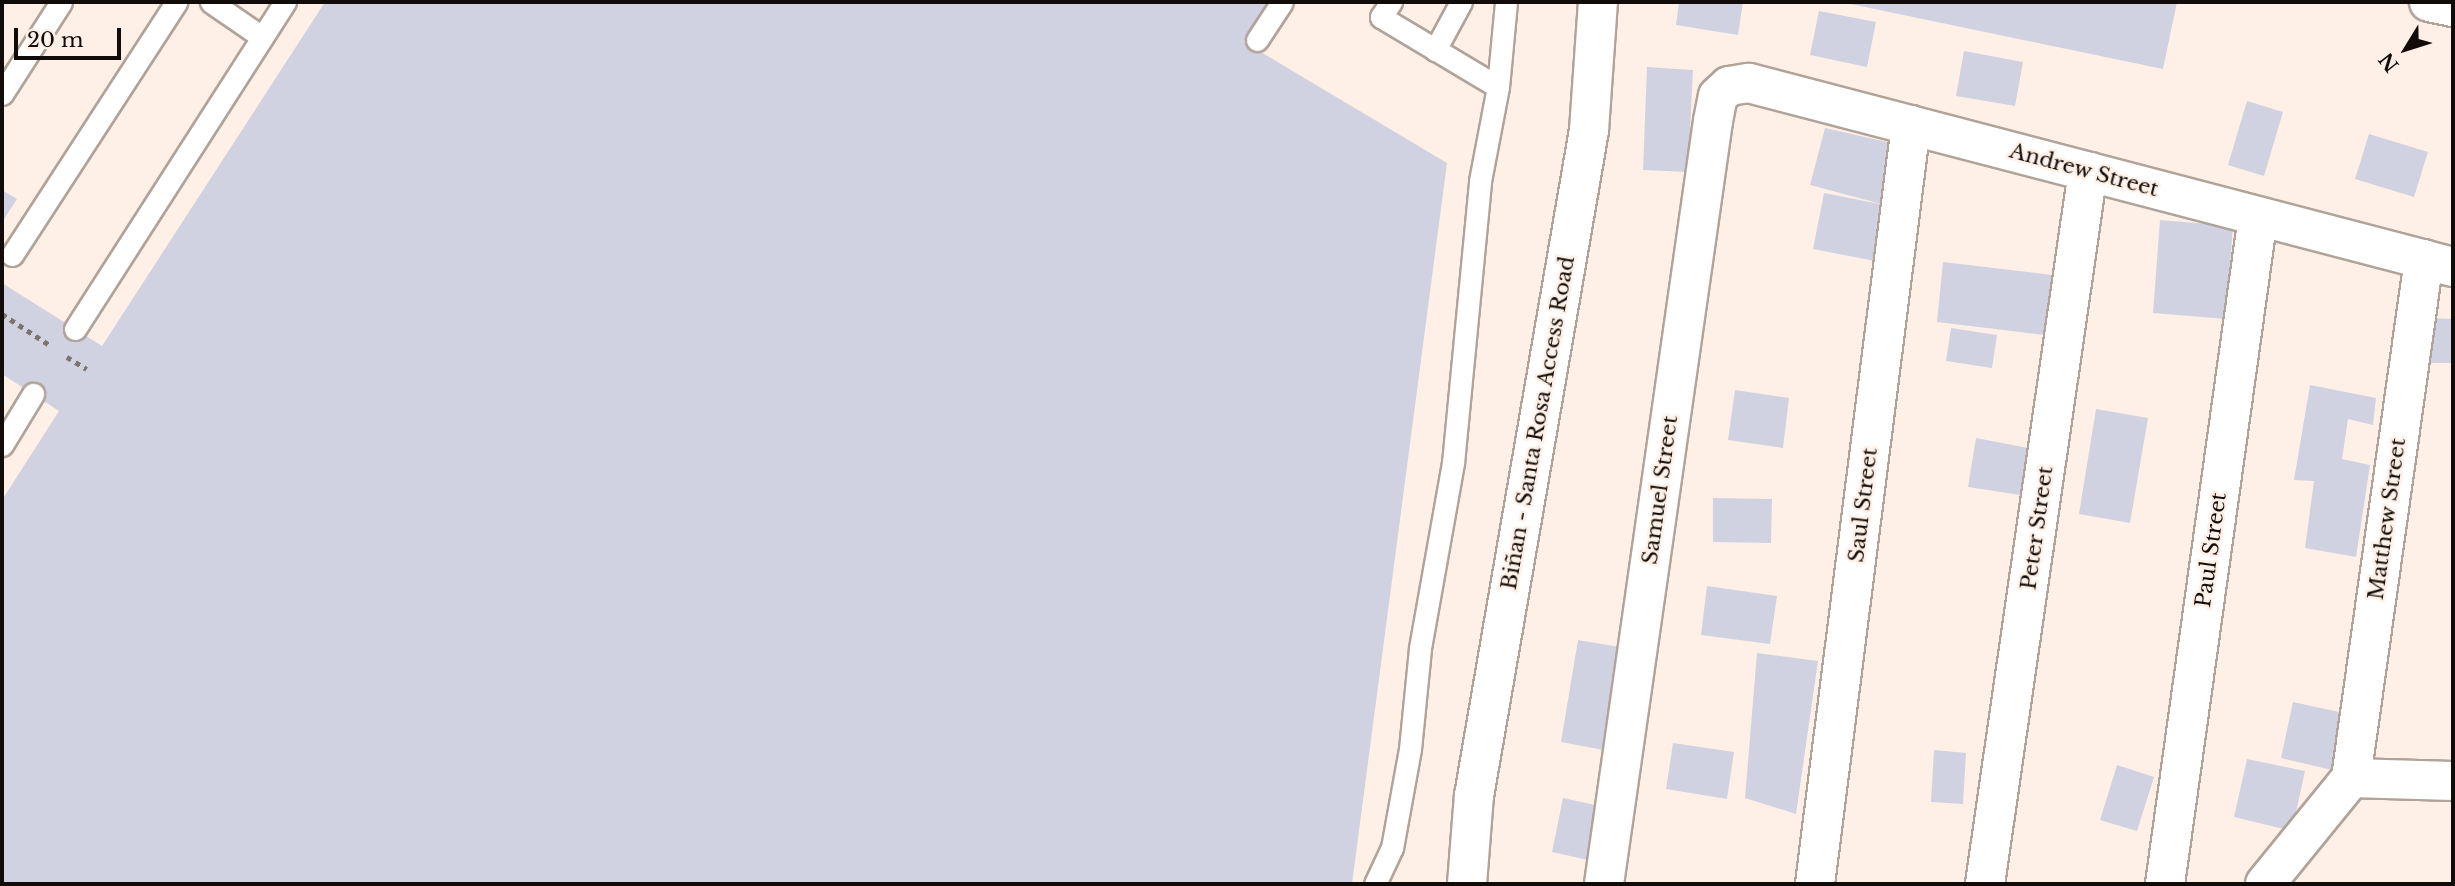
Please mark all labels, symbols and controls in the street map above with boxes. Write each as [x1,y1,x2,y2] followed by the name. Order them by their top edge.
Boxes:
[18,14,124,58] scale bar
[2371,14,2441,84] north arrow
[27,27,84,53] text: 20 m
[2374,48,2404,76] text: N
[2007,138,2161,202] street label: Andrew Street
[1496,254,1580,592] street label: Biñan - Santa Rosa Access Road
[1637,414,1683,566] street label: Samuel Street
[2363,436,2411,602] street label: Matthew Street
[1843,446,1883,564] street label: Saul Street
[2016,464,2058,592] street label: Peter Street
[2190,491,2232,609] street label: Paul Street

